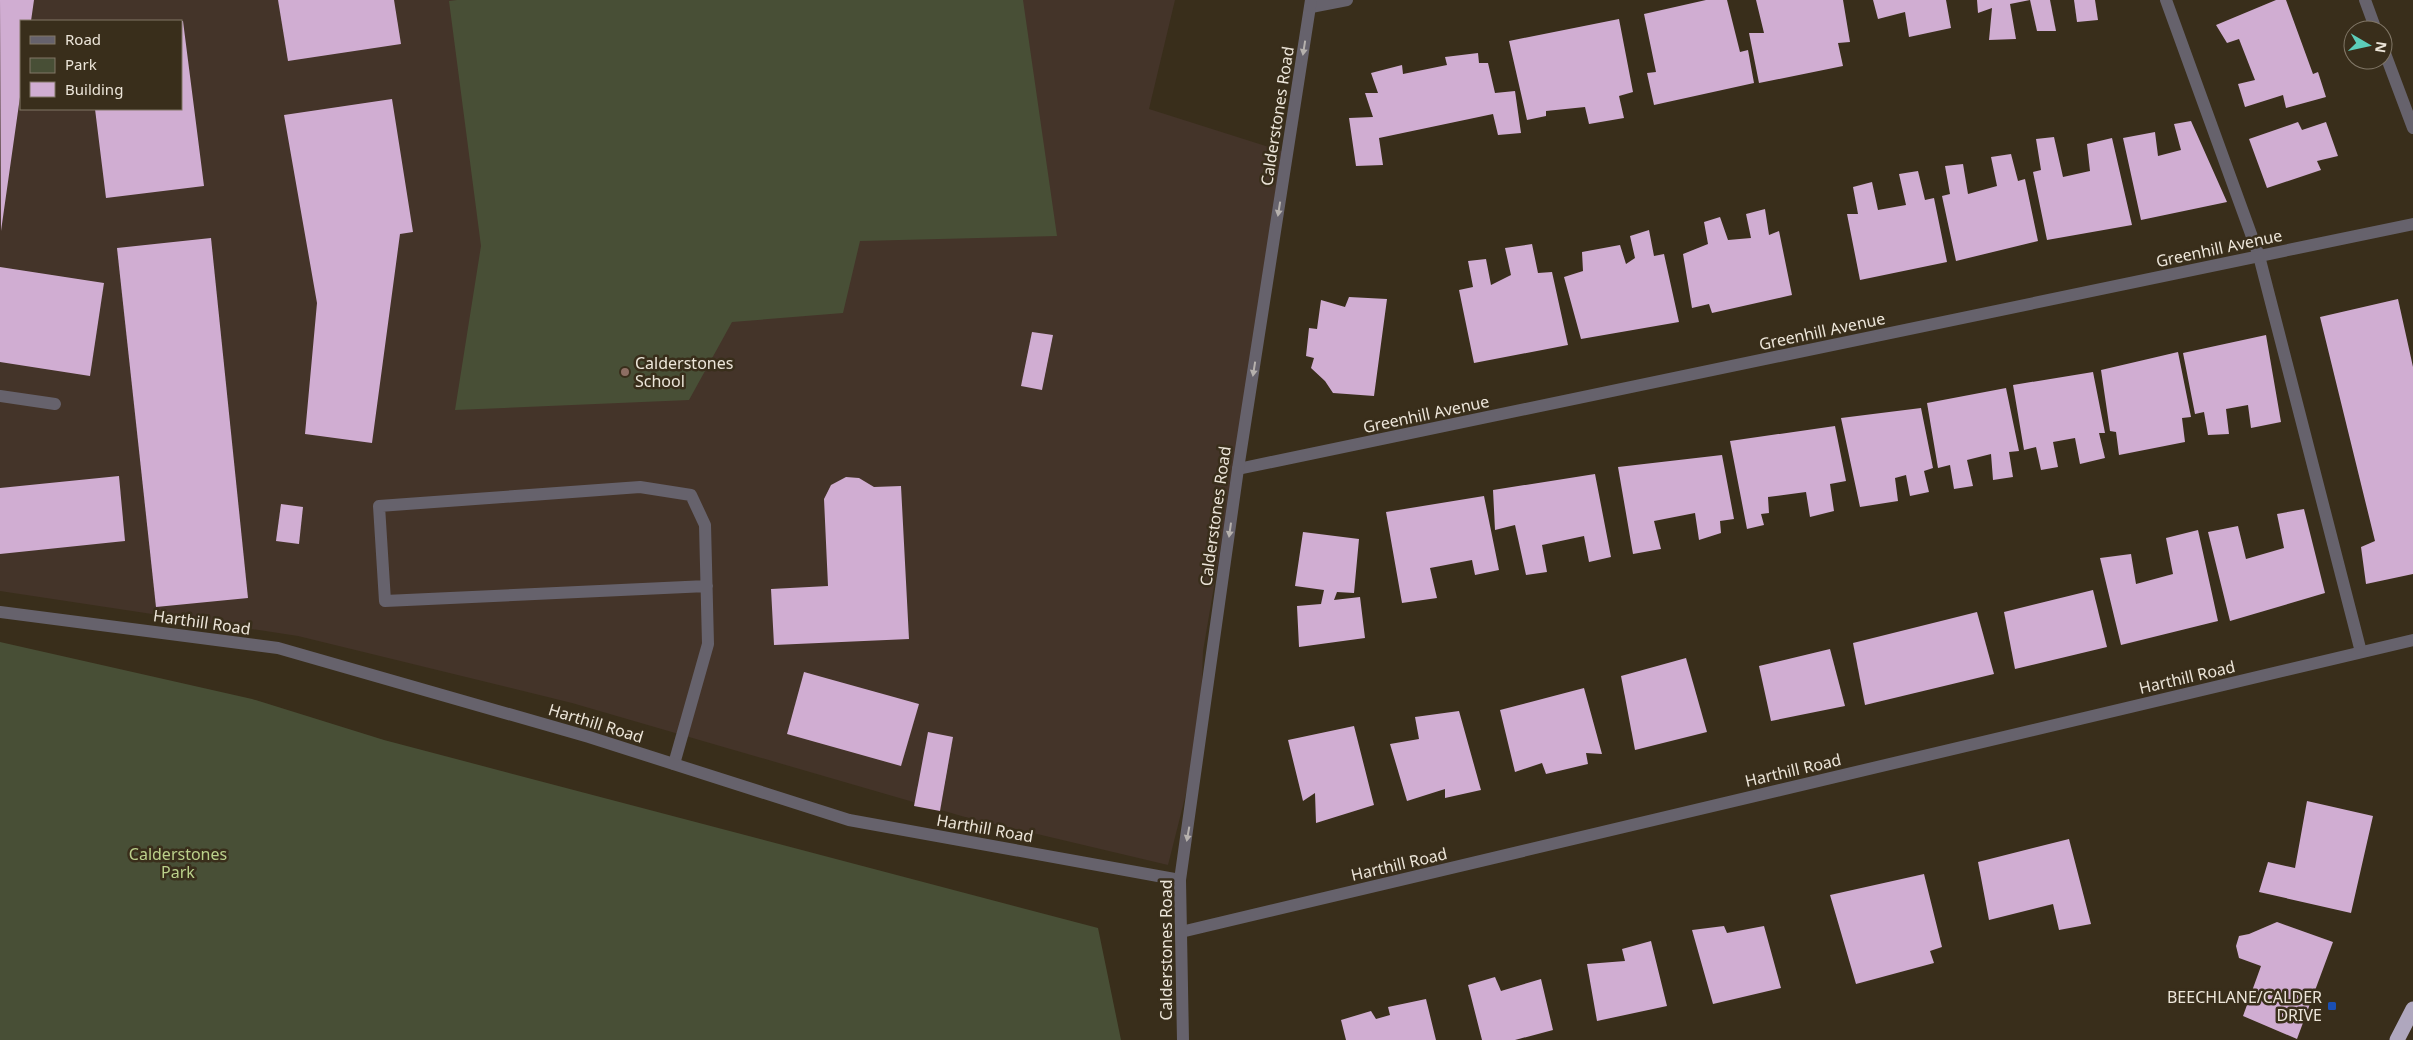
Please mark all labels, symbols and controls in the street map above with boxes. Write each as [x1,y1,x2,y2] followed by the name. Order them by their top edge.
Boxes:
[20,20,182,110] legend
[2343,20,2393,70] north arrow
[65,29,101,49] text: Road
[2371,40,2392,54] text: N
[1300,41,1308,57] one-way arrow
[1255,45,1299,187] street label: Calderstones Road
[65,54,97,74] text: Park
[65,79,123,99] text: Building
[1274,201,1282,217] one-way arrow
[2154,224,2284,272] street label: Greenhill Avenue
[1757,307,1887,355] street label: Greenhill Avenue
[635,352,733,392] place label: Calderstones School
[1249,362,1257,378] one-way arrow
[619,366,631,378] marker: Calderstones School
[1361,390,1491,438] street label: Greenhill Avenue
[1194,445,1236,587] street label: Calderstones Road
[1225,522,1233,538] one-way arrow
[152,604,252,640] street label: Harthill Road
[2137,655,2237,699] street label: Harthill Road
[546,698,646,748] street label: Harthill Road
[1743,748,1843,792] street label: Harthill Road
[935,809,1035,847] street label: Harthill Road
[1183,827,1191,843] one-way arrow
[1349,842,1449,886] street label: Harthill Road
[129,843,227,883] park label: Calderstones Park
[1155,880,1177,1021] street label: Calderstones Road
[2167,986,2322,1026] place label: BEECHLANE/CALDER DRIVE
[2326,1000,2338,1012] marker: BEECHLANE/CALDER DRIVE

